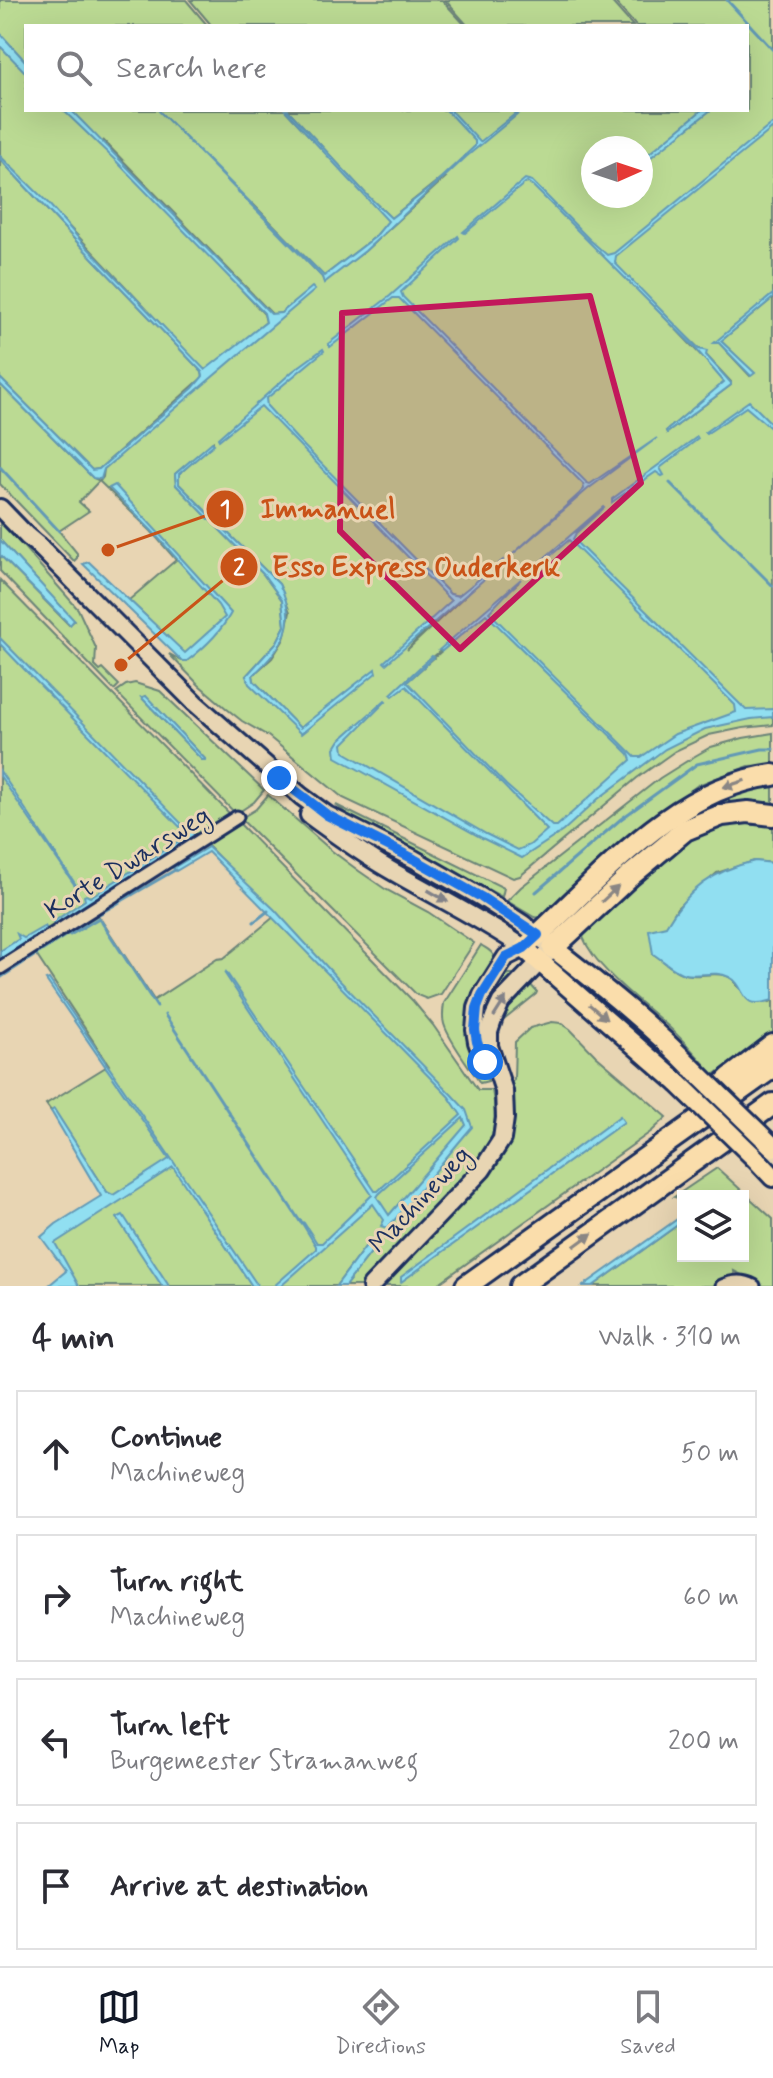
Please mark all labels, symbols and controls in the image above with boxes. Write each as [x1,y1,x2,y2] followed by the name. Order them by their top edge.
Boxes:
[24,24,749,112] search box
[52,46,96,90] icon: search
[116,49,267,88] text: Search here
[581,136,653,208] north arrow
[205,483,412,535] callout: Immanuel
[261,492,395,529] text: Immanuel
[220,495,230,526] text: 1
[219,541,574,593] callout: Esso Express Ouderkerk
[272,550,560,587] text: Esso Express Ouderkerk
[233,553,245,584] text: 2
[261,760,297,796] route end
[722,779,746,791] one-way arrow
[39,799,218,930] street label: Korte Dwarsweg
[600,886,619,904] one-way arrow
[427,889,449,903] one-way arrow
[493,996,507,1018] one-way arrow
[588,1003,608,1020] one-way arrow
[467,1044,503,1080] route start
[362,1139,480,1263] street label: Machineweg
[677,1190,749,1262] map controls
[677,1190,749,1262] button: layers
[572,1232,594,1248] one-way arrow
[32,1316,115,1361] text: 4 min
[599,1321,741,1355] text: Walk · 310 m
[110,1418,222,1457] text: Continue
[34,1432,78,1476] icon: ahead
[681,1437,739,1471] text: 50 m
[110,1457,245,1491] text: Machineweg
[110,1562,243,1601] text: Turn right
[34,1576,78,1620] icon: right
[683,1581,739,1615] text: 60 m
[110,1601,245,1635] text: Machineweg
[110,1706,230,1745] text: Turn left
[34,1720,78,1764] icon: left
[668,1725,739,1759] text: 200 m
[110,1745,419,1779] text: Burgemeester Stramanweg
[34,1864,78,1908] icon: arrive
[110,1867,368,1906] text: Arrive at destination
[97,1985,141,2061] tab: Map
[335,1985,426,2061] tab: Directions
[620,1985,676,2061] tab: Saved

